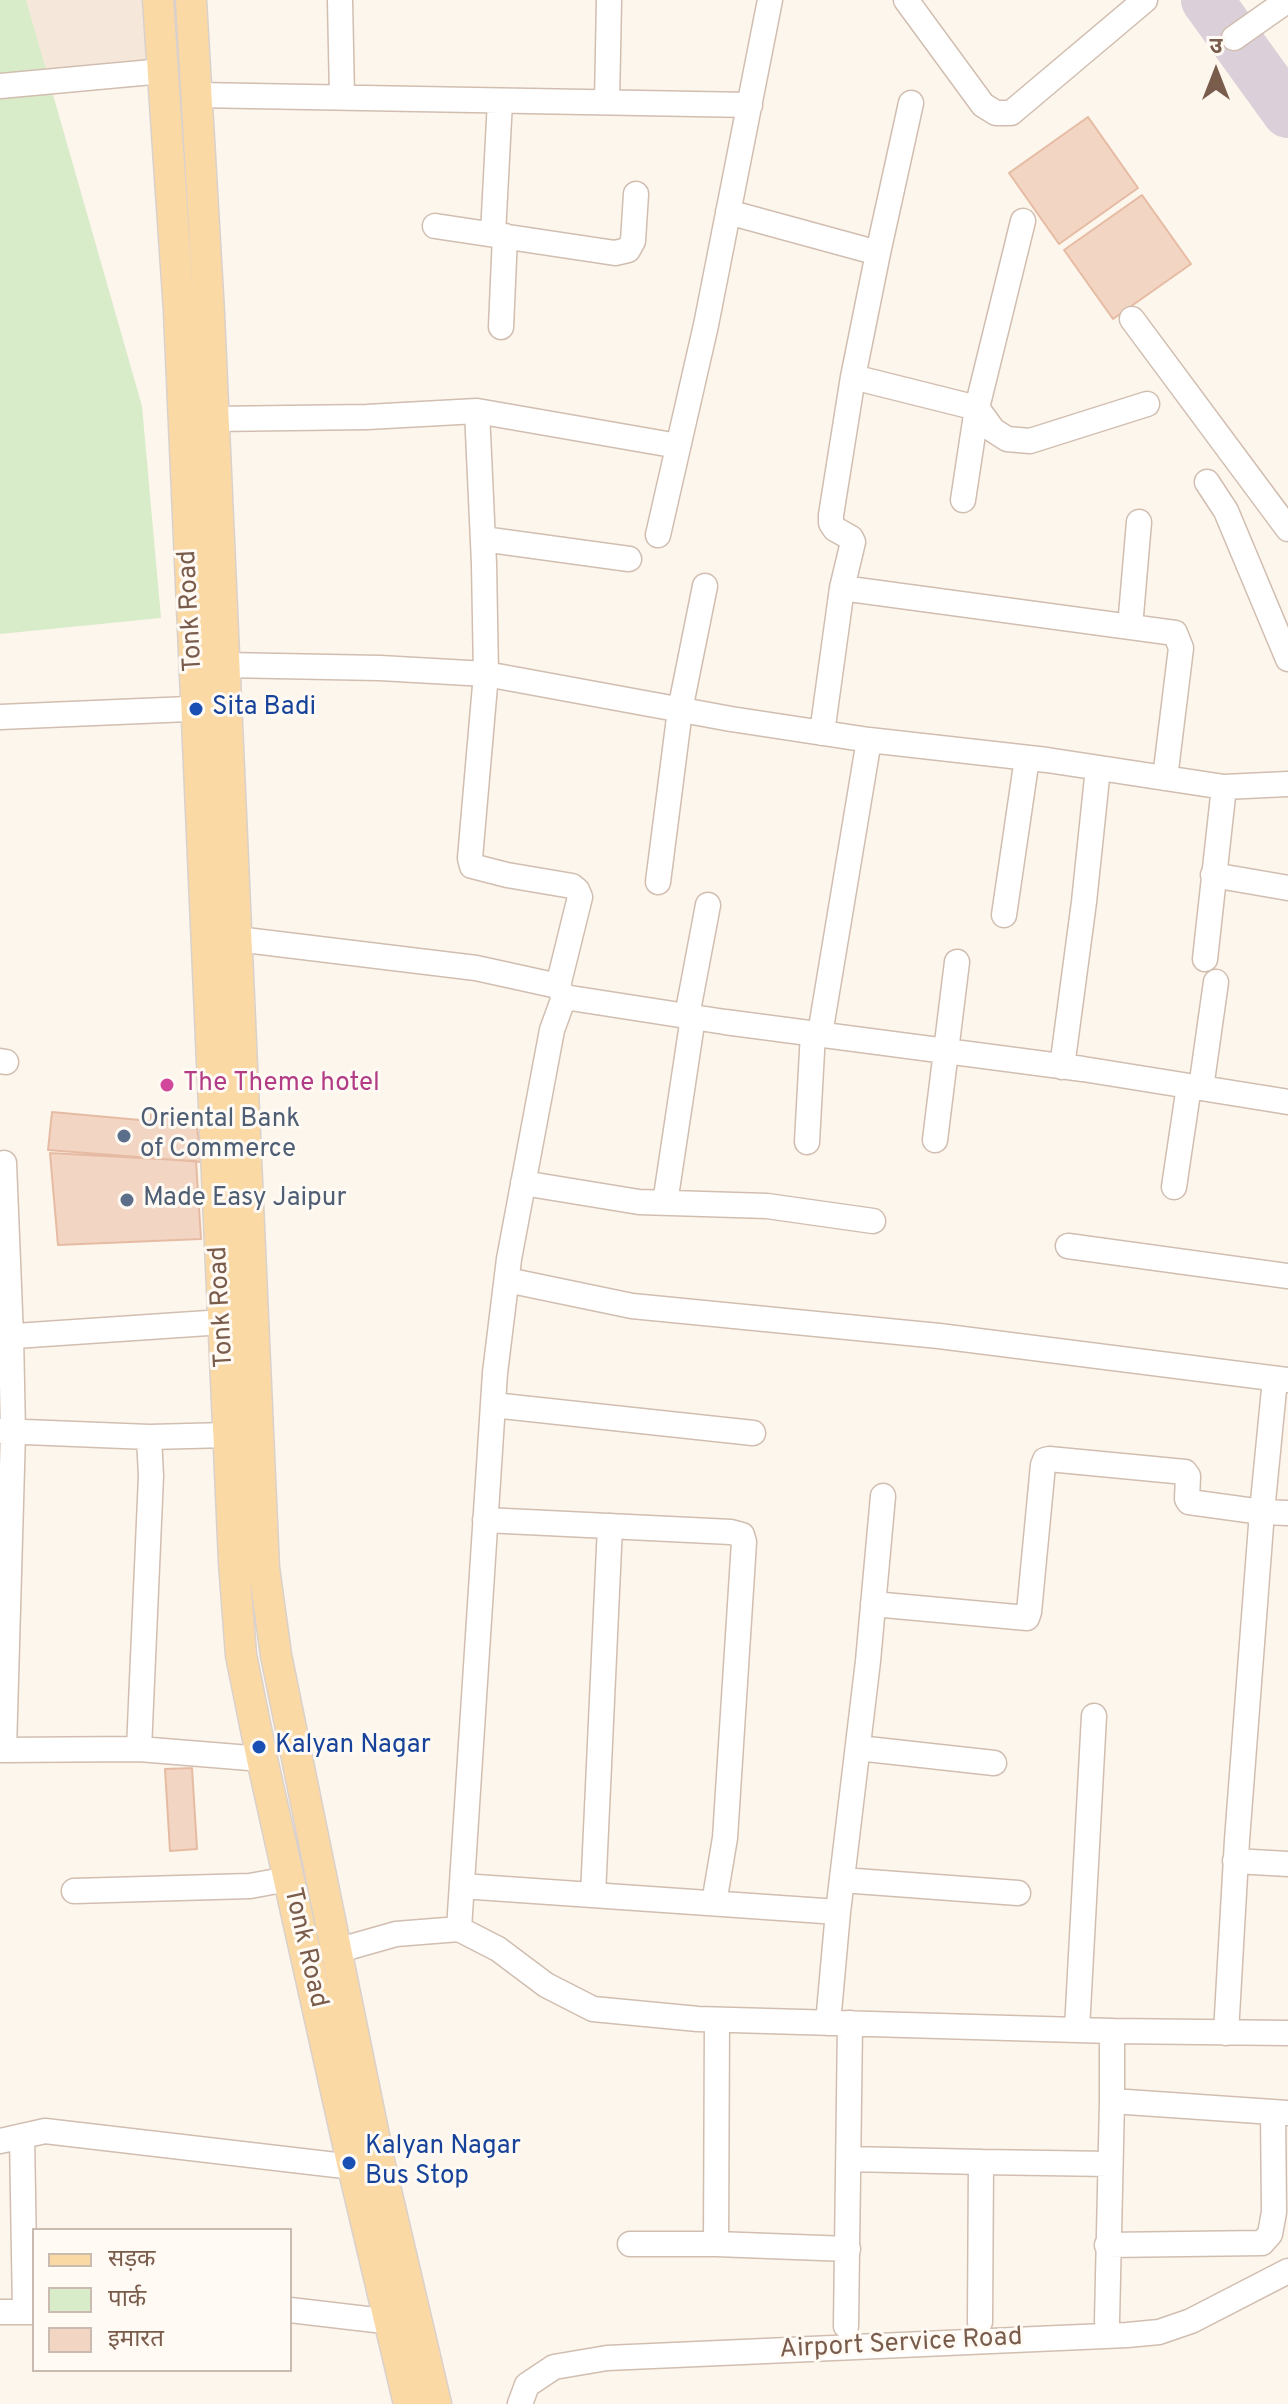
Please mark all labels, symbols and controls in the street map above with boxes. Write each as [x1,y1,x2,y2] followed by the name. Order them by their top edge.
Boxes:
[1176,32,1256,112] north arrow
[1210,34,1222,61] text: उ
[173,549,211,673] street label: Tonk Road
[212,693,316,725] place label: Sita Badi
[187,700,205,718] marker: Sita Badi
[183,1069,380,1101] place label: The Theme hotel
[158,1076,176,1094] marker: The Theme hotel
[140,1105,300,1166] place label: Oriental Bank of Commerce
[115,1127,133,1145] marker: Oriental Bank of Commerce
[143,1184,347,1216] place label: Made Easy Jaipur
[118,1191,136,1209] marker: Made Easy Jaipur
[204,1245,242,1369] street label: Tonk Road
[275,1731,431,1763] place label: Kalyan Nagar
[250,1738,268,1756] marker: Kalyan Nagar
[275,1885,333,2011] street label: Tonk Road
[365,2132,521,2194] place label: Kalyan Nagar Bus Stop
[340,2154,358,2172] marker: Kalyan Nagar Bus Stop
[32,2228,292,2372] legend
[108,2245,156,2275] text: सड़क
[108,2285,146,2315] text: पार्क
[779,2323,1023,2367] street label: Airport Service Road
[108,2325,164,2355] text: इमारत

